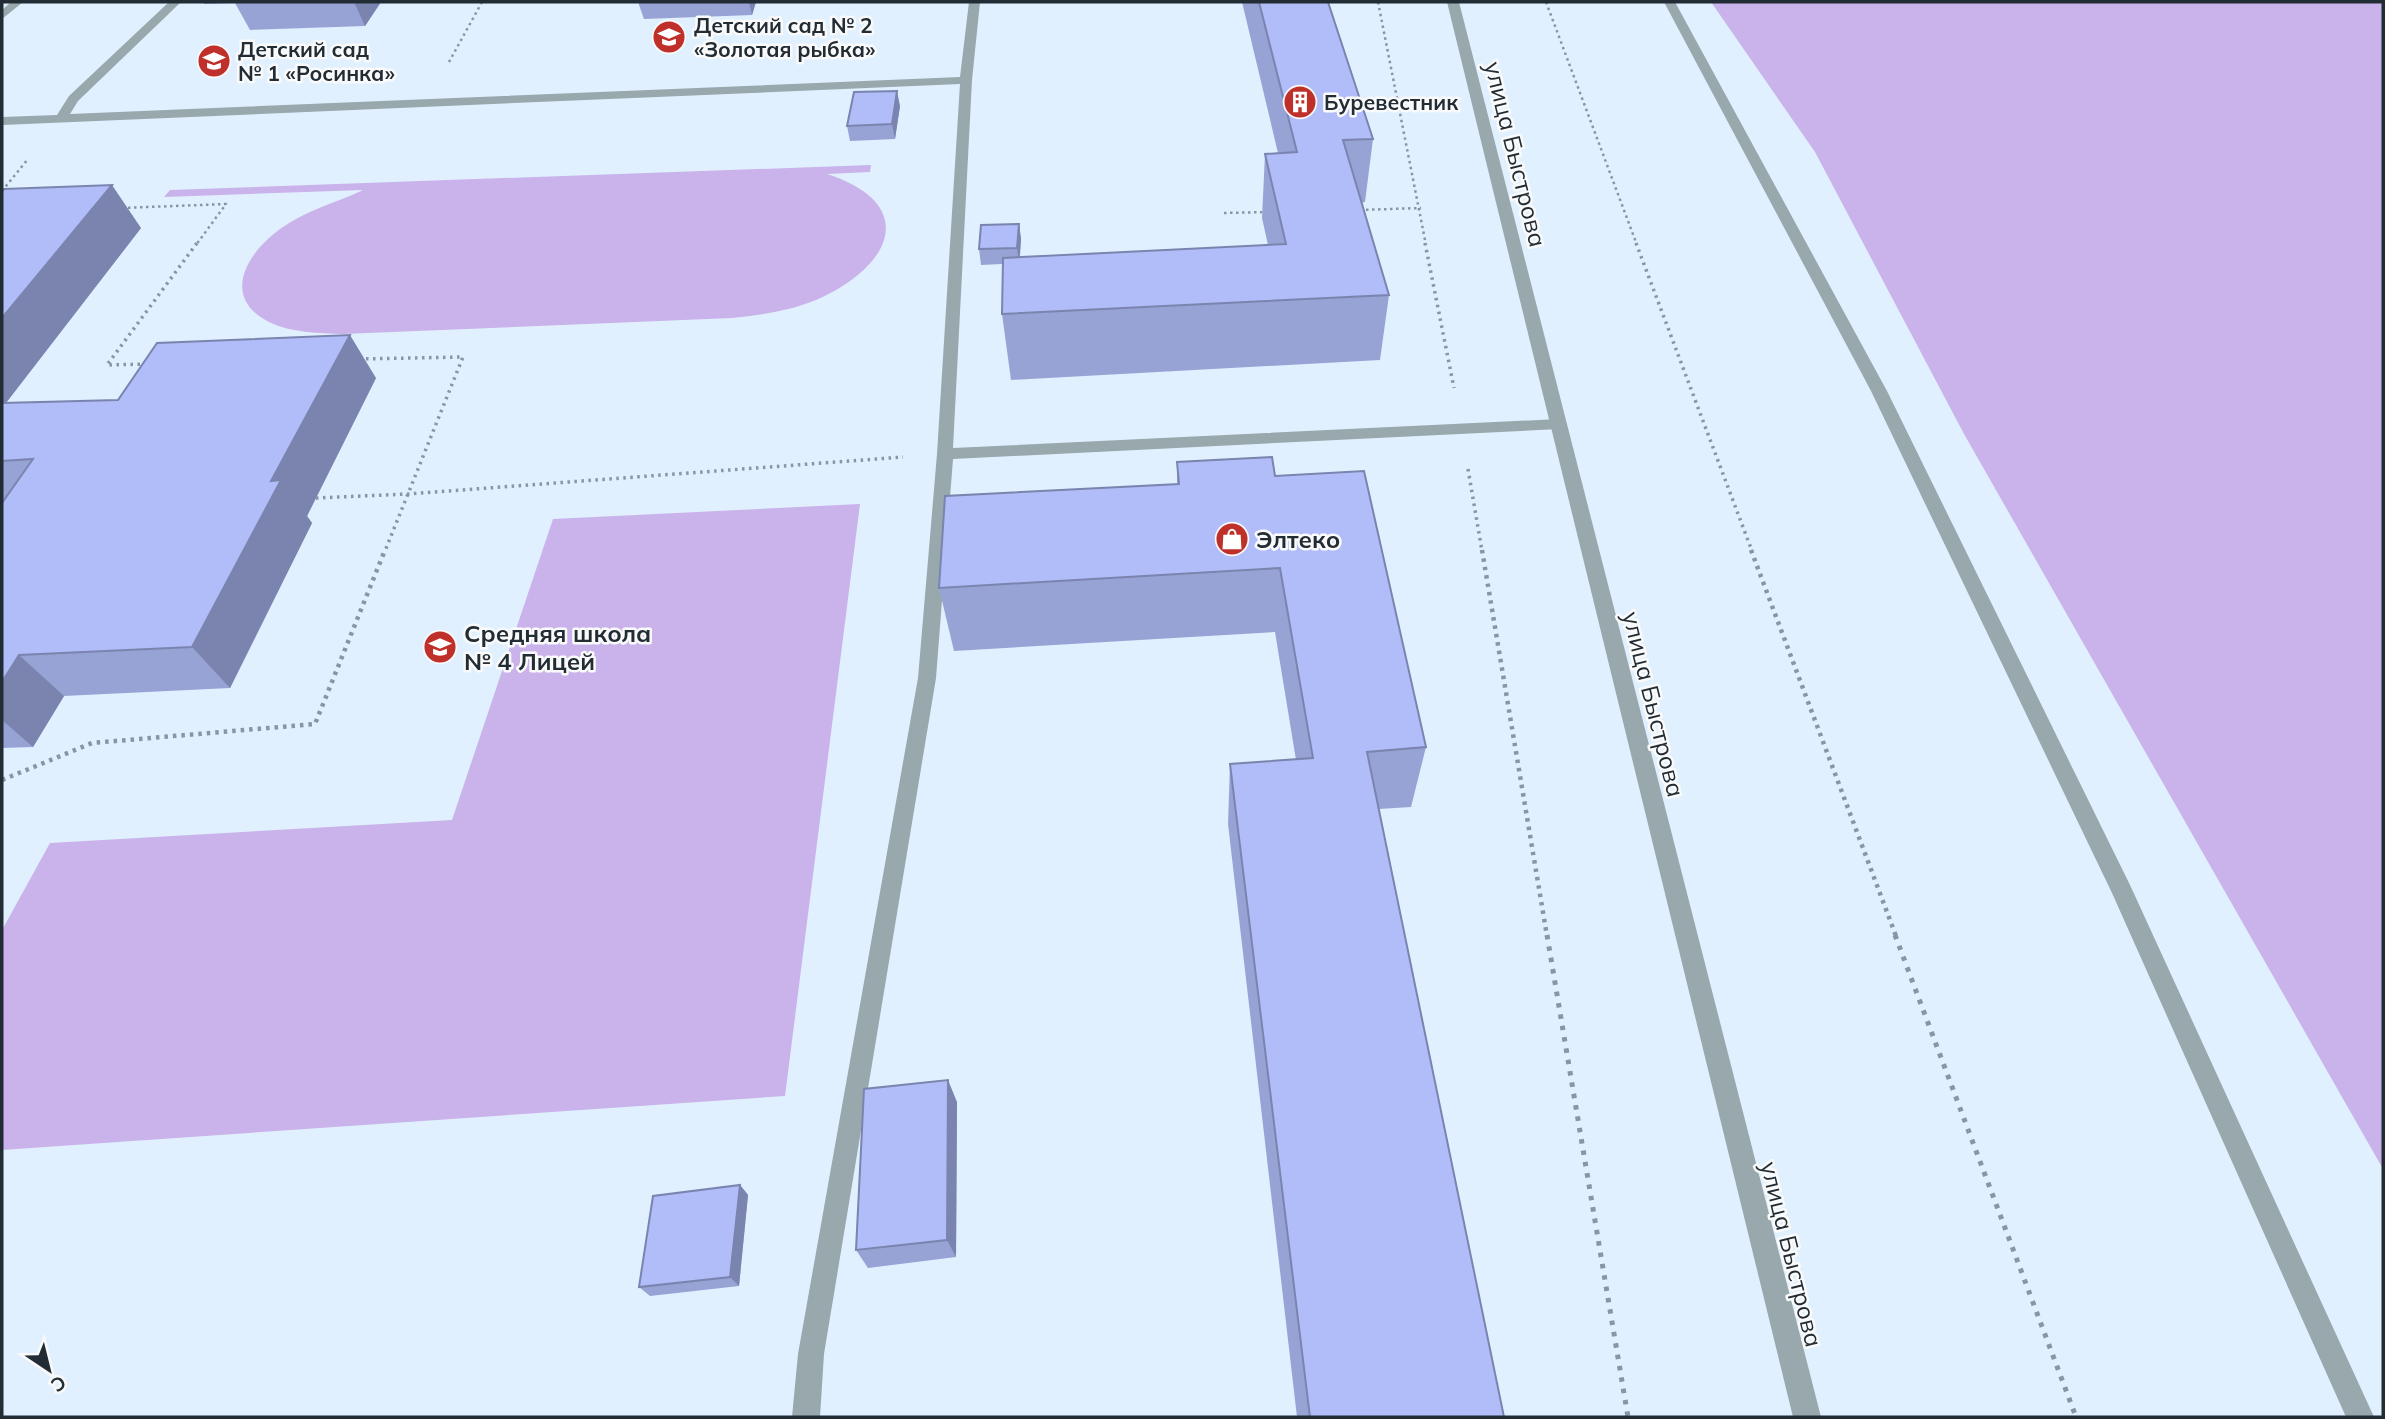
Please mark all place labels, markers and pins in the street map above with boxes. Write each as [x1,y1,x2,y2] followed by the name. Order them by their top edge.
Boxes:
[694,12,876,62] place label: Детский сад № 2 «Золотая рыбка»
[650,18,688,56] school or university icon: Детский сад № 2 «Золотая рыбка»
[238,36,395,86] place label: Детский сад № 1 «Росинка»
[195,42,233,80] school or university icon: Детский сад № 1 «Росинка»
[1281,83,1319,121] building icon: Буревестник
[1324,89,1459,115] place label: Буревестник
[1213,520,1251,558] shop icon: Элтеко
[1256,524,1340,554] place label: Элтеко
[464,618,651,676] place label: Средняя школа № 4 Лицей
[421,628,459,666] school or university icon: Средняя школа № 4 Лицей

